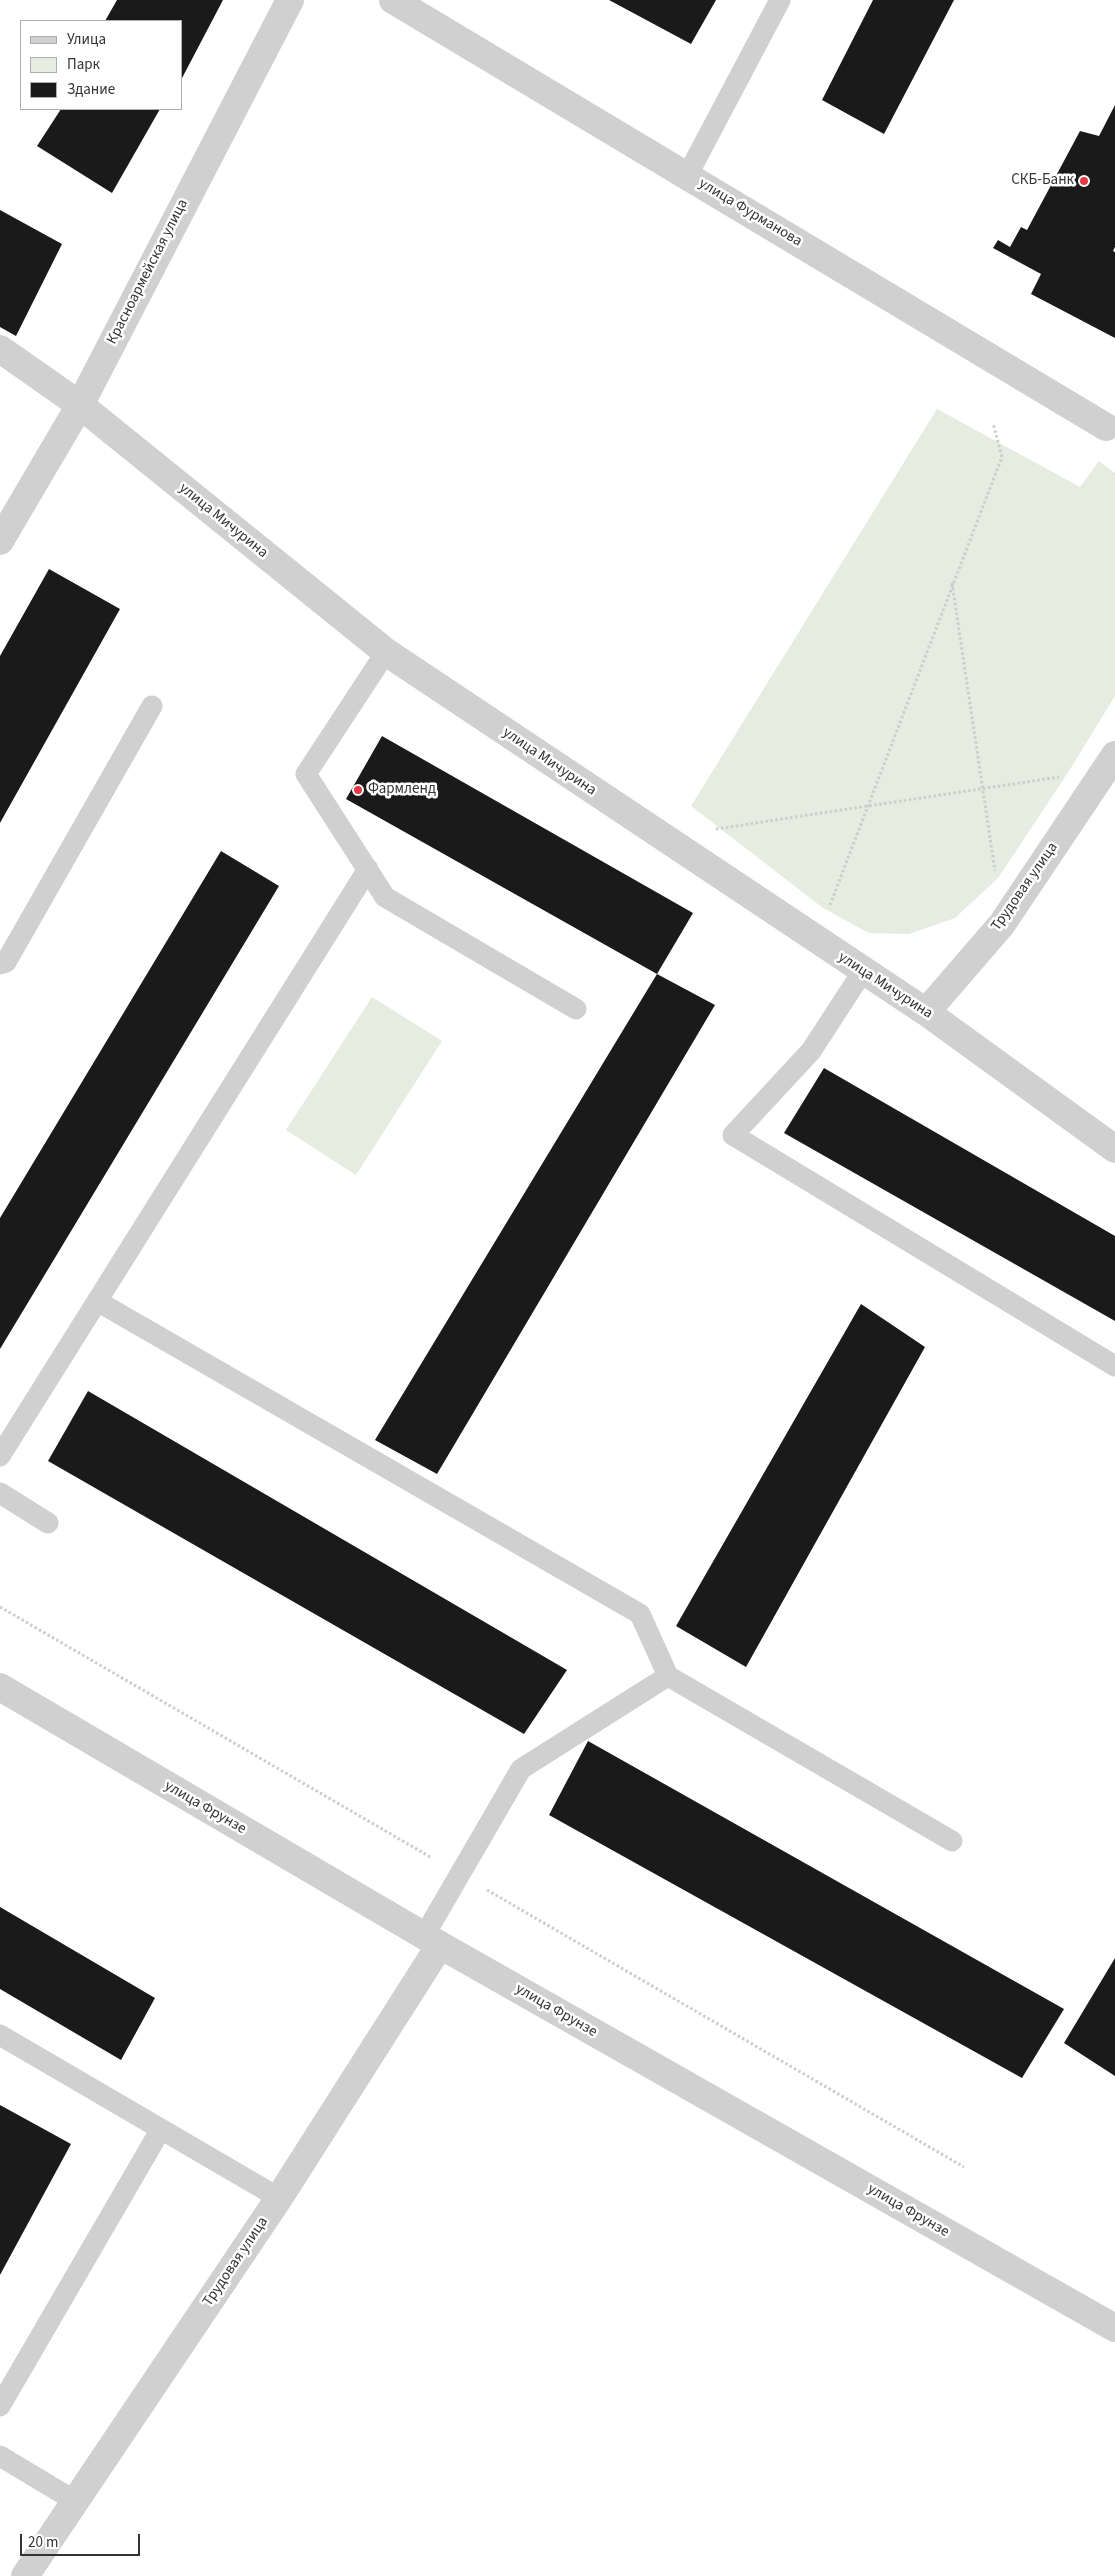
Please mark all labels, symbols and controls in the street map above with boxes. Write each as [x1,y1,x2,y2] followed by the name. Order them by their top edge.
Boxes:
[20,20,182,110] legend
[67,29,106,50] text: Улица
[67,54,100,75] text: Парк
[67,79,115,100] text: Здание
[1011,172,1074,190] place label: СКБ-Банк
[695,175,805,251] street label: улица Фурманова
[1078,175,1090,187] marker: СКБ-Банк
[104,196,192,348] street label: Красноармейская улица
[175,480,271,562] street label: улица Мичурина
[499,724,599,800] street label: улица Мичурина
[368,781,436,799] place label: Фармленд
[352,784,364,796] marker: Фармленд
[988,839,1062,935] street label: Трудовая улица
[834,949,936,1023] street label: улица Мичурина
[161,1777,249,1839] street label: улица Фрунзе
[512,1980,600,2042] street label: улица Фрунзе
[864,2180,952,2242] street label: улица Фрунзе
[199,2214,273,2310] street label: Трудовая улица
[22,2524,142,2556] scale bar
[28,2532,58,2553] text: 20 m

